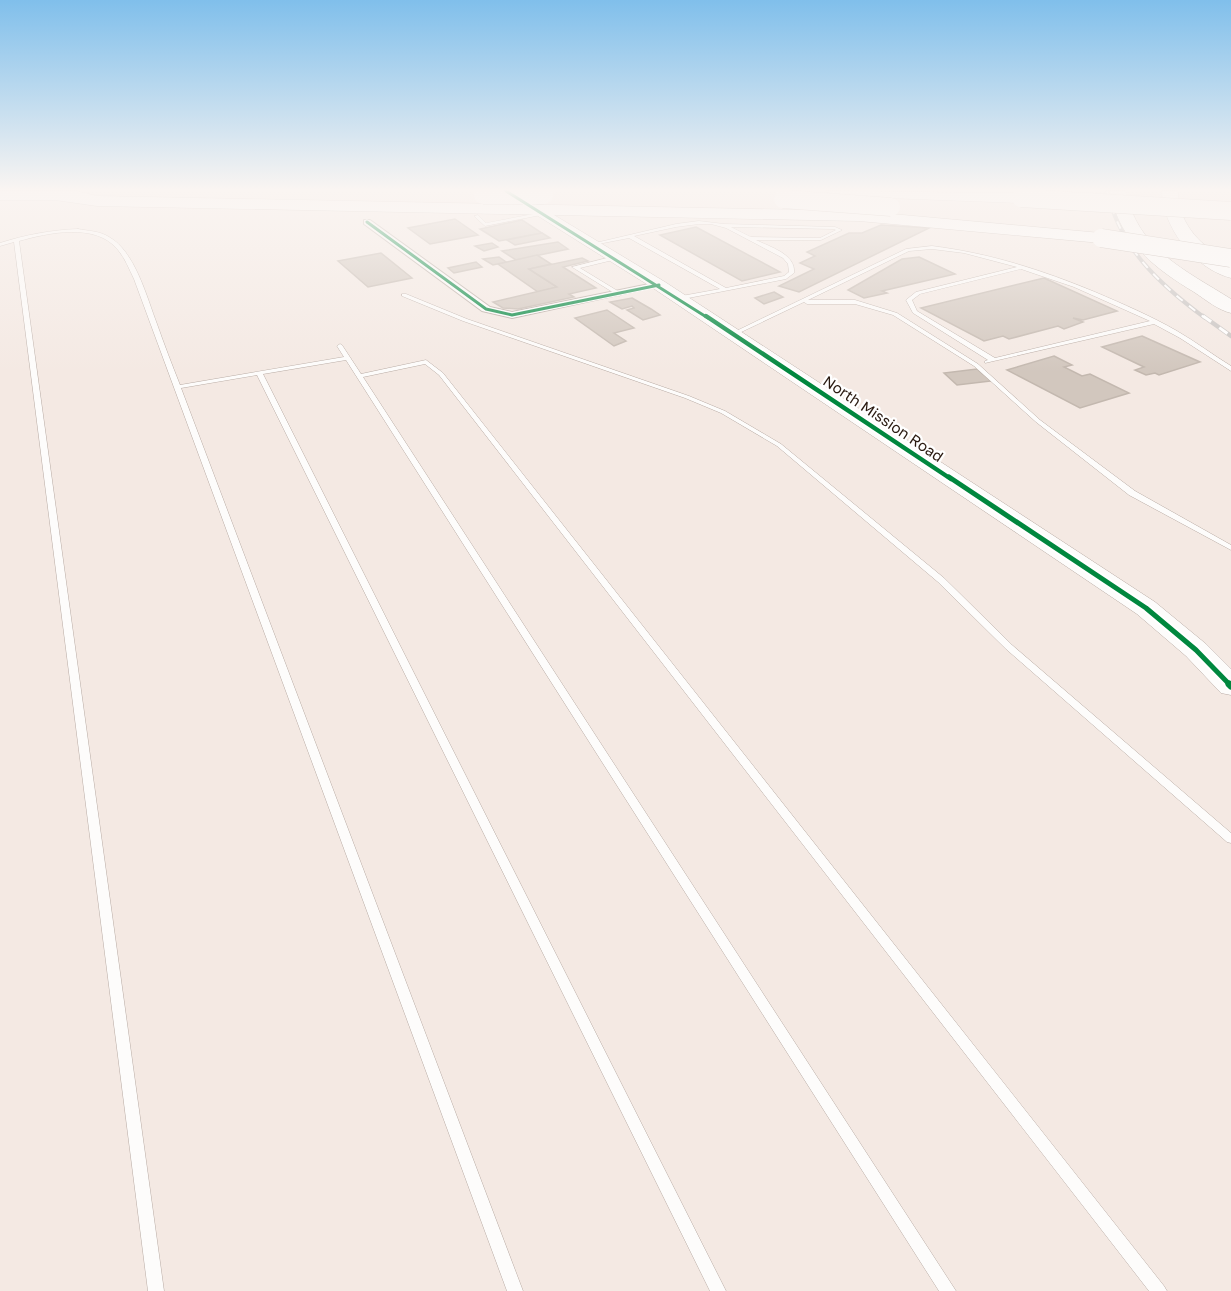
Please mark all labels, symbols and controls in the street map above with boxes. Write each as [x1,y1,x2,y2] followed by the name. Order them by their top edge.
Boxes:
[820,371,947,465] street label: North Mission Road

